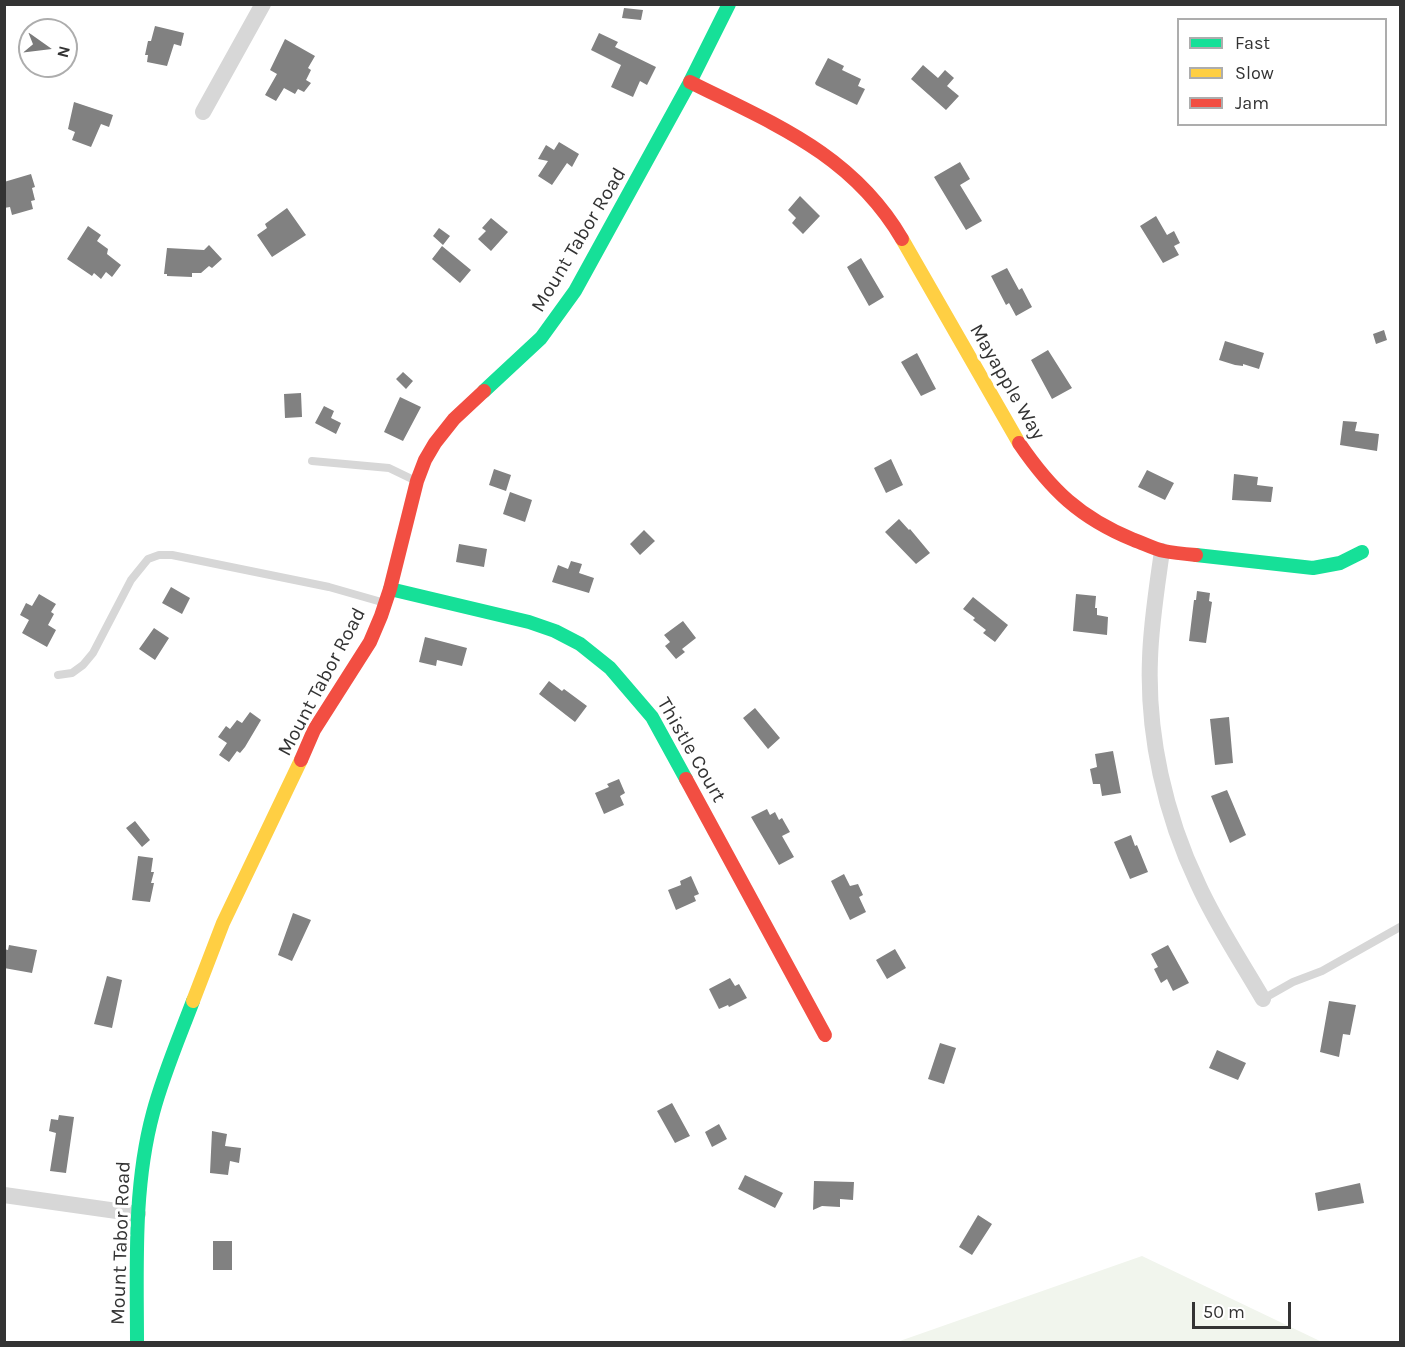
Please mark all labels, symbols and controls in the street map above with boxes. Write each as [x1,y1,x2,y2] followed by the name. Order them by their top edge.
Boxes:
[18,18,78,78] north arrow
[1177,18,1387,126] legend
[1235,32,1270,54] text: Fast
[53,44,75,60] text: N
[1235,62,1274,84] text: Slow
[1235,92,1269,114] text: Jam
[526,163,632,317] street label: Mount Tabor Road
[964,320,1050,444] street label: Mayapple Way
[273,604,371,760] street label: Mount Tabor Road
[651,693,731,807] street label: Thistle Court
[106,1160,136,1326] street label: Mount Tabor Road
[1195,1290,1294,1328] scale bar
[1203,1301,1245,1323] text: 50 m

